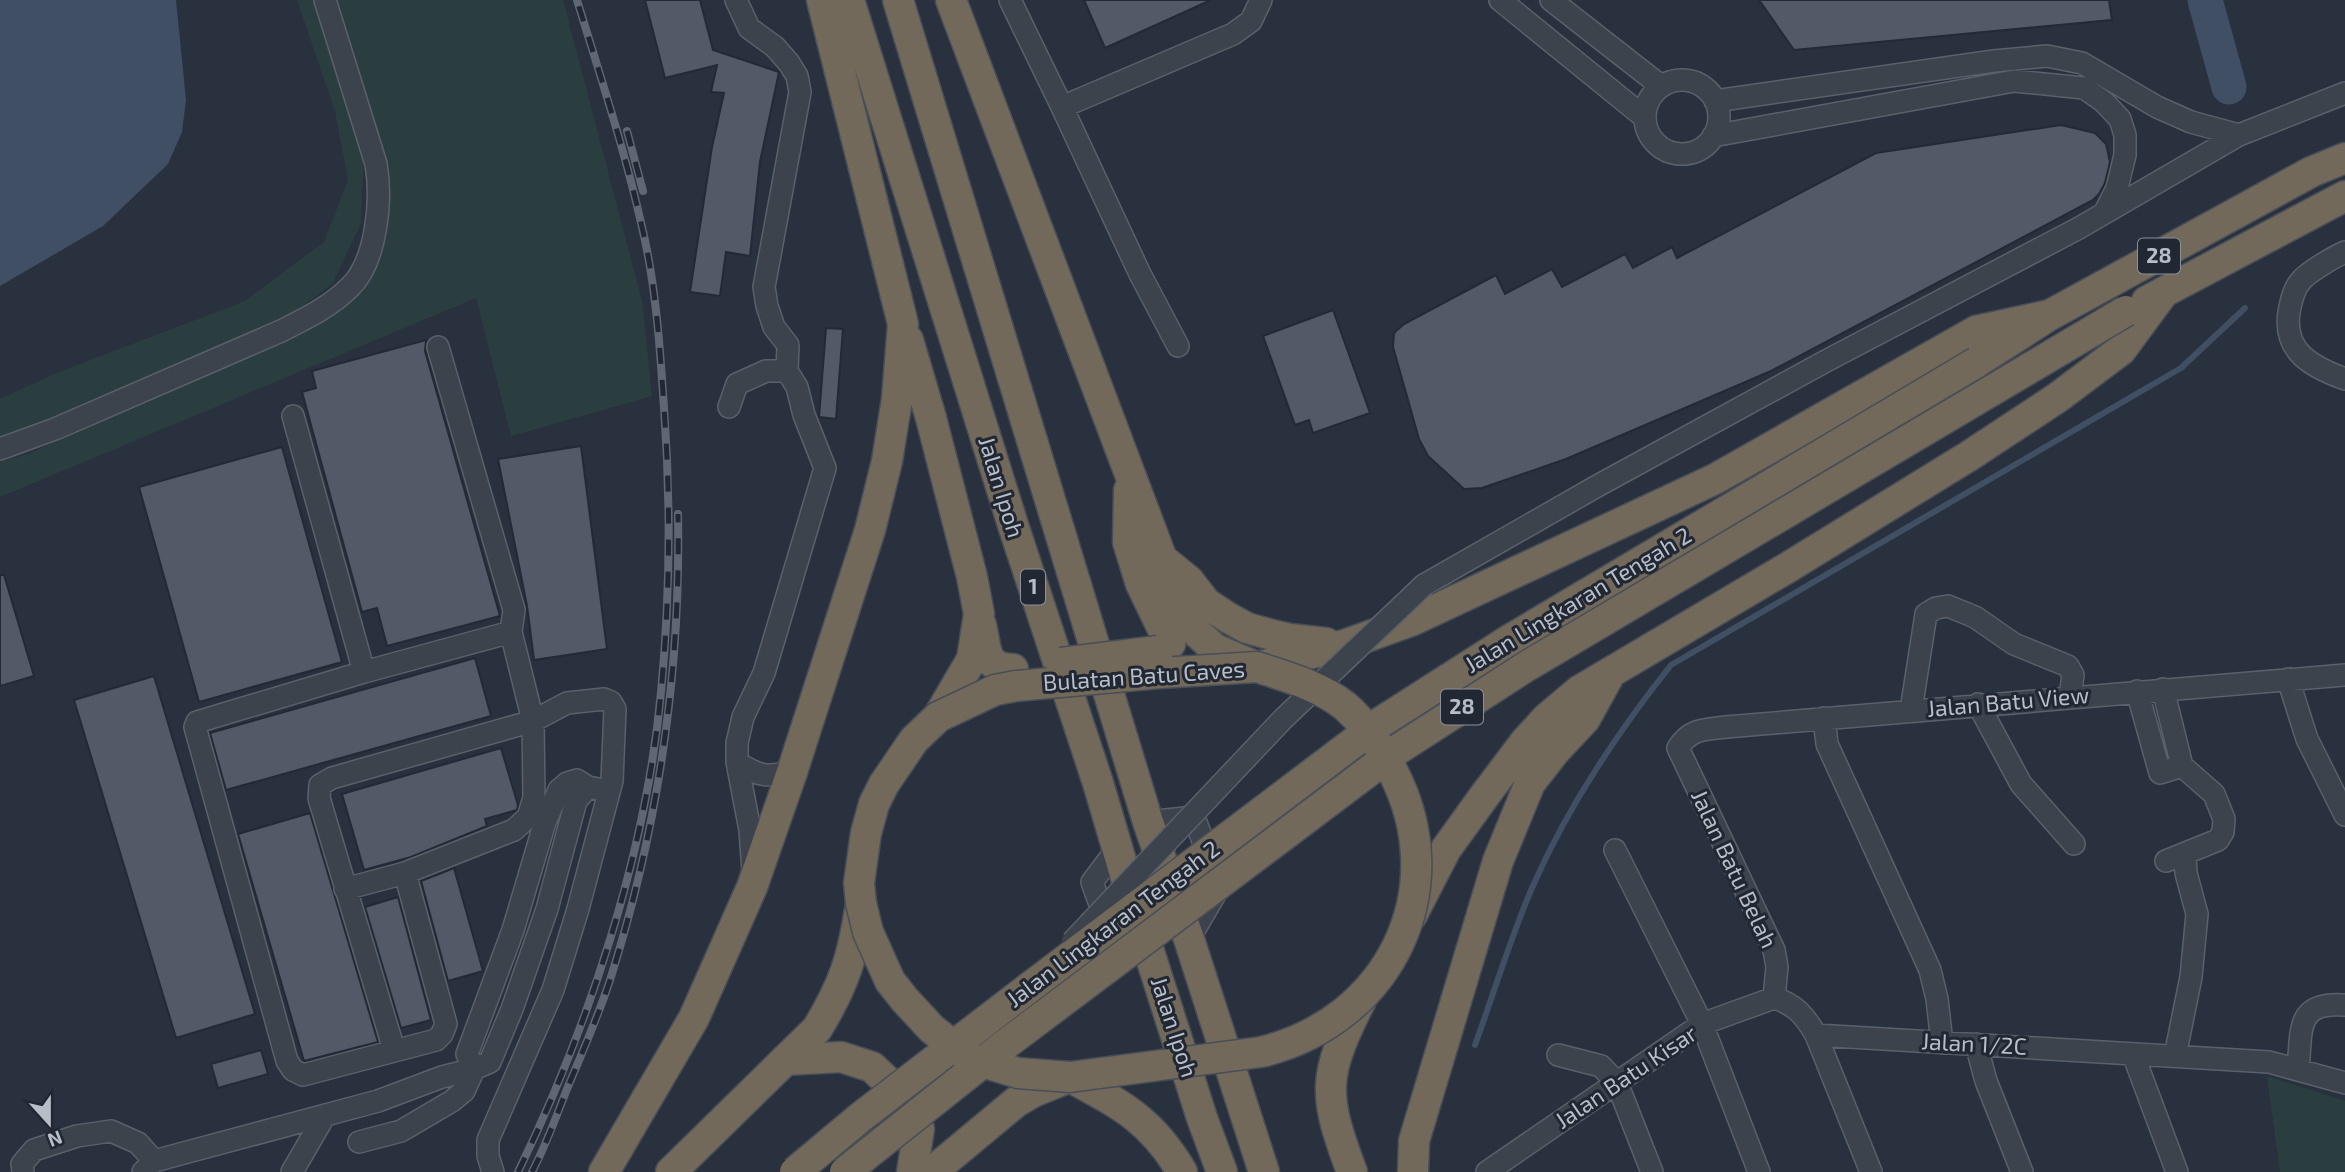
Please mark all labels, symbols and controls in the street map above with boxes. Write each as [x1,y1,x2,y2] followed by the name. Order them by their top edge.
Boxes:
[2138,238,2180,274] road number: 28
[973,433,1031,541] street label: Jalan Ipoh
[1459,520,1696,678] street label: Jalan Lingkaran Tengah 2
[1021,570,1045,604] road number: 1
[1042,654,1246,696] street label: Bulatan Batu Caves
[1926,680,2090,722] street label: Jalan Batu View
[1441,690,1483,724] road number: 28
[1686,785,1784,952] street label: Jalan Batu Belah
[1000,834,1224,1012] street label: Jalan Lingkaran Tengah 2
[1146,973,1204,1081] street label: Jalan Ipoh
[1549,1018,1702,1134] street label: Jalan Batu Kisar
[1921,1026,2027,1060] street label: Jalan 1/2C
[14,1088,84,1158] north arrow
[45,1126,66,1153] text: N

